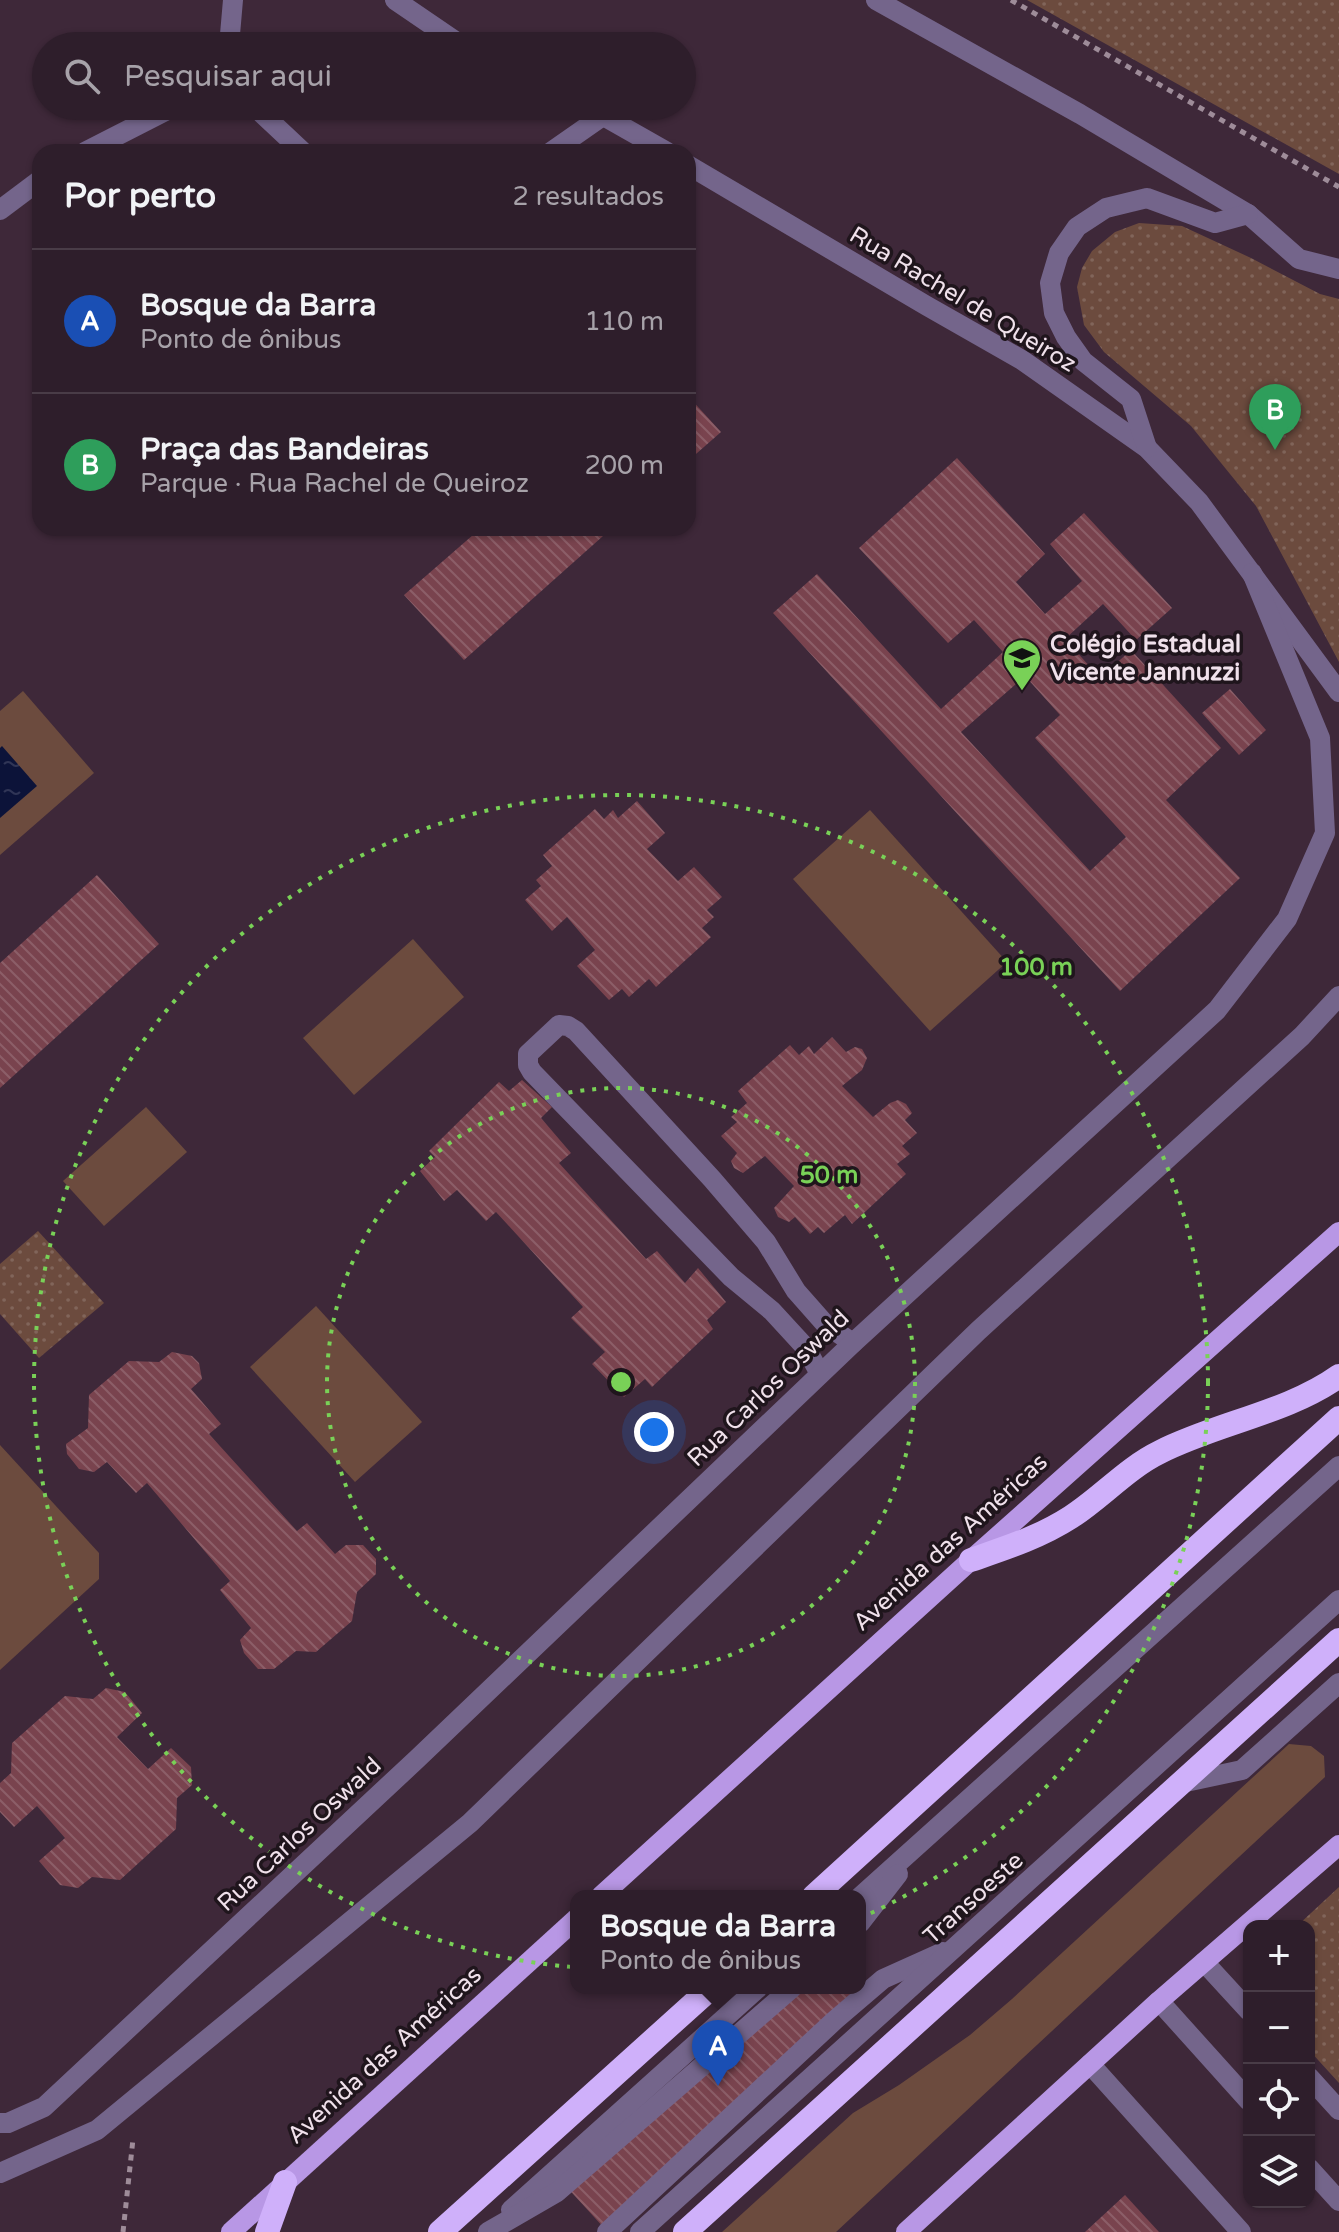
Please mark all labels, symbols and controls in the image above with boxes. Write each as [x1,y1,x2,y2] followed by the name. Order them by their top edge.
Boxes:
[32,32,696,120] search box
[60,54,104,98] icon: search
[124,58,332,95] text: Pesquisar aqui
[64,176,216,217] text: Por perto
[513,181,664,212] text: 2 resultados
[844,220,1081,379] street label: Rua Rachel de Queiroz
[140,287,376,324] text: Bosque da Barra
[80,306,100,337] text: A
[584,306,664,337] text: 110 m
[140,324,341,355] text: Ponto de ônibus
[1249,384,1301,450] pin: B
[140,431,429,468] text: Praça das Bandeiras
[81,450,99,481] text: B
[584,450,664,481] text: 200 m
[140,468,529,499] text: Parque · Rua Rachel de Queiroz
[1050,630,1241,687] place label: Colégio Estadual Vicente Jannuzzi
[1001,637,1043,692] school or university icon: Colégio Estadual Vicente Jannuzzi
[999,953,1073,982] text: 100 m
[800,1161,858,1190] text: 50 m
[682,1304,855,1473] street label: Rua Carlos Oswald
[607,1368,635,1396] centre of rings
[634,1412,674,1452] your location
[847,1447,1053,1637] street label: Avenida das Américas
[211,1751,387,1918] street label: Rua Carlos Oswald
[917,1846,1029,1951] street label: Transoeste
[570,1890,866,1994] popup
[600,1908,836,1945] text: Bosque da Barra
[1243,1920,1315,2208] map controls
[1243,1920,1315,1992] button: +
[600,1945,801,1976] text: Ponto de ônibus
[281,1960,487,2150] street label: Avenida das Américas
[1243,1992,1315,2064] button: −
[692,2020,744,2086] pin: A
[1243,2064,1315,2136] button: locate
[1243,2136,1315,2208] button: layers

